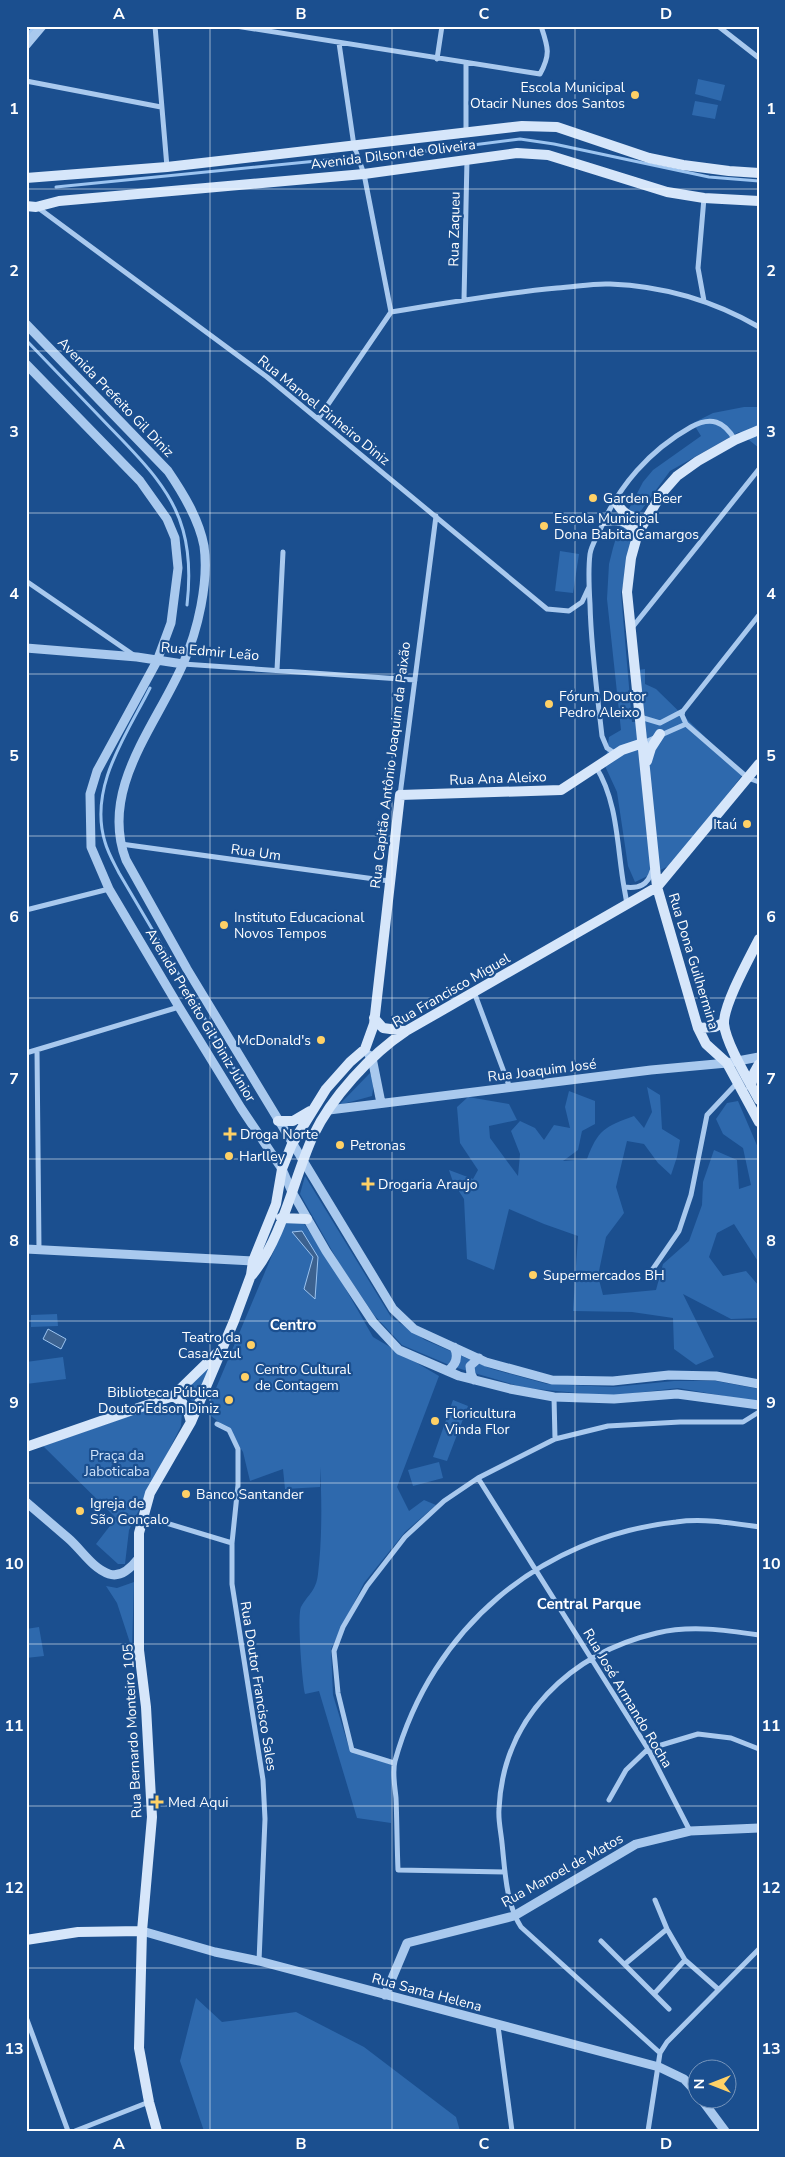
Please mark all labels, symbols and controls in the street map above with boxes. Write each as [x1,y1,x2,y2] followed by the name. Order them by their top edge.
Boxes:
[113,3,125,25] text: A
[295,3,307,25] text: B
[479,3,490,25] text: C
[660,3,672,25] text: D
[470,78,626,113] place label: Escola Municipal Otacir Nunes dos Santos
[629,89,641,101] marker: Escola Municipal Otacir Nunes dos Santos
[9,98,19,120] text: 1
[766,98,776,120] text: 1
[309,135,477,174] street label: Avenida Dilson de Oliveira
[444,191,465,267] street label: Rua Zaqueu
[9,260,19,282] text: 2
[766,260,776,282] text: 2
[53,333,178,462] street label: Avenida Prefeito Gil Diniz
[254,351,394,470] street label: Rua Manoel Pinheiro Diniz
[9,421,19,443] text: 3
[766,421,776,443] text: 3
[603,489,682,508] place label: Garden Beer
[587,492,599,504] marker: Garden Beer
[554,509,699,544] place label: Escola Municipal Dona Babita Camargos
[538,520,550,532] marker: Escola Municipal Dona Babita Camargos
[9,583,19,605] text: 4
[766,583,776,605] text: 4
[160,638,260,665] street label: Rua Edmir Leão
[366,640,415,890] street label: Rua Capitão Antônio Joaquim da Paixão
[559,687,646,722] place label: Fórum Doutor Pedro Aleixo
[543,698,555,710] marker: Fórum Doutor Pedro Aleixo
[9,745,19,767] text: 5
[766,745,776,767] text: 5
[449,767,547,790] street label: Rua Ana Aleixo
[713,815,737,834] place label: Itaú
[741,818,753,830] marker: Itaú
[230,840,282,865] street label: Rua Um
[664,891,723,1032] street label: Rua Dona Guilhermina
[9,906,19,928] text: 6
[766,906,776,928] text: 6
[234,908,365,943] place label: Instituto Educacional Novos Tempos
[218,919,230,931] marker: Instituto Educacional Novos Tempos
[141,925,260,1106] street label: Avenida Prefeito Gil Diniz Júnior
[389,948,514,1032] street label: Rua Francisco Miguel
[237,1031,311,1050] place label: McDonald's
[315,1034,327,1046] marker: McDonald's
[487,1054,597,1087] street label: Rua Joaquim José
[9,1068,19,1090] text: 7
[766,1068,776,1090] text: 7
[240,1125,318,1144] place label: Droga Norte
[224,1128,236,1140] marker: Droga Norte
[350,1136,406,1155] place label: Petronas
[334,1139,346,1151] marker: Petronas
[239,1147,286,1166] place label: Harlley
[223,1150,235,1162] marker: Harlley
[378,1175,478,1194] place label: Drogaria Araujo
[362,1178,374,1190] marker: Drogaria Araujo
[9,1230,19,1252] text: 8
[766,1230,776,1252] text: 8
[543,1266,665,1285] place label: Supermercados BH
[527,1269,539,1281] marker: Supermercados BH
[270,1315,317,1335] district label: Centro
[178,1328,242,1363] place label: Teatro da Casa Azul
[245,1339,257,1351] marker: Teatro da Casa Azul
[255,1360,352,1395] place label: Centro Cultural de Contagem
[239,1371,251,1383] marker: Centro Cultural de Contagem
[98,1383,220,1418] place label: Biblioteca Pública Doutor Edson Diniz
[9,1392,19,1414] text: 9
[766,1392,776,1414] text: 9
[223,1394,235,1406] marker: Biblioteca Pública Doutor Edson Diniz
[444,1404,516,1439] place label: Floricultura Vinda Flor
[429,1415,441,1427] marker: Floricultura Vinda Flor
[83,1446,150,1481] park label: Praça da Jaboticaba
[196,1485,303,1504] place label: Banco Santander
[180,1488,192,1500] marker: Banco Santander
[90,1494,169,1529] place label: Igreja de São Gonçalo
[74,1505,86,1517] marker: Igreja de São Gonçalo
[4,1553,24,1575] text: 10
[761,1553,781,1575] text: 10
[537,1594,641,1614] district label: Central Parque
[236,1600,281,1773] street label: Rua Doutor Francisco Sales
[578,1625,677,1771] street label: Rua José Armando Rocha
[118,1643,147,1819] street label: Rua Bernardo Monteiro 105
[4,1715,24,1737] text: 11
[761,1715,781,1737] text: 11
[168,1793,229,1812] place label: Med Aqui
[150,1795,164,1809] marker: Med Aqui
[498,1829,627,1912] street label: Rua Manoel de Matos
[4,1877,24,1899] text: 12
[761,1877,781,1899] text: 12
[370,1969,484,2016] street label: Rua Santa Helena
[4,2038,24,2060] text: 13
[761,2038,781,2060] text: 13
[688,2060,738,2110] north arrow
[690,2079,709,2089] text: N
[113,2133,125,2155] text: A
[295,2133,307,2155] text: B
[479,2133,490,2155] text: C
[660,2133,672,2155] text: D

